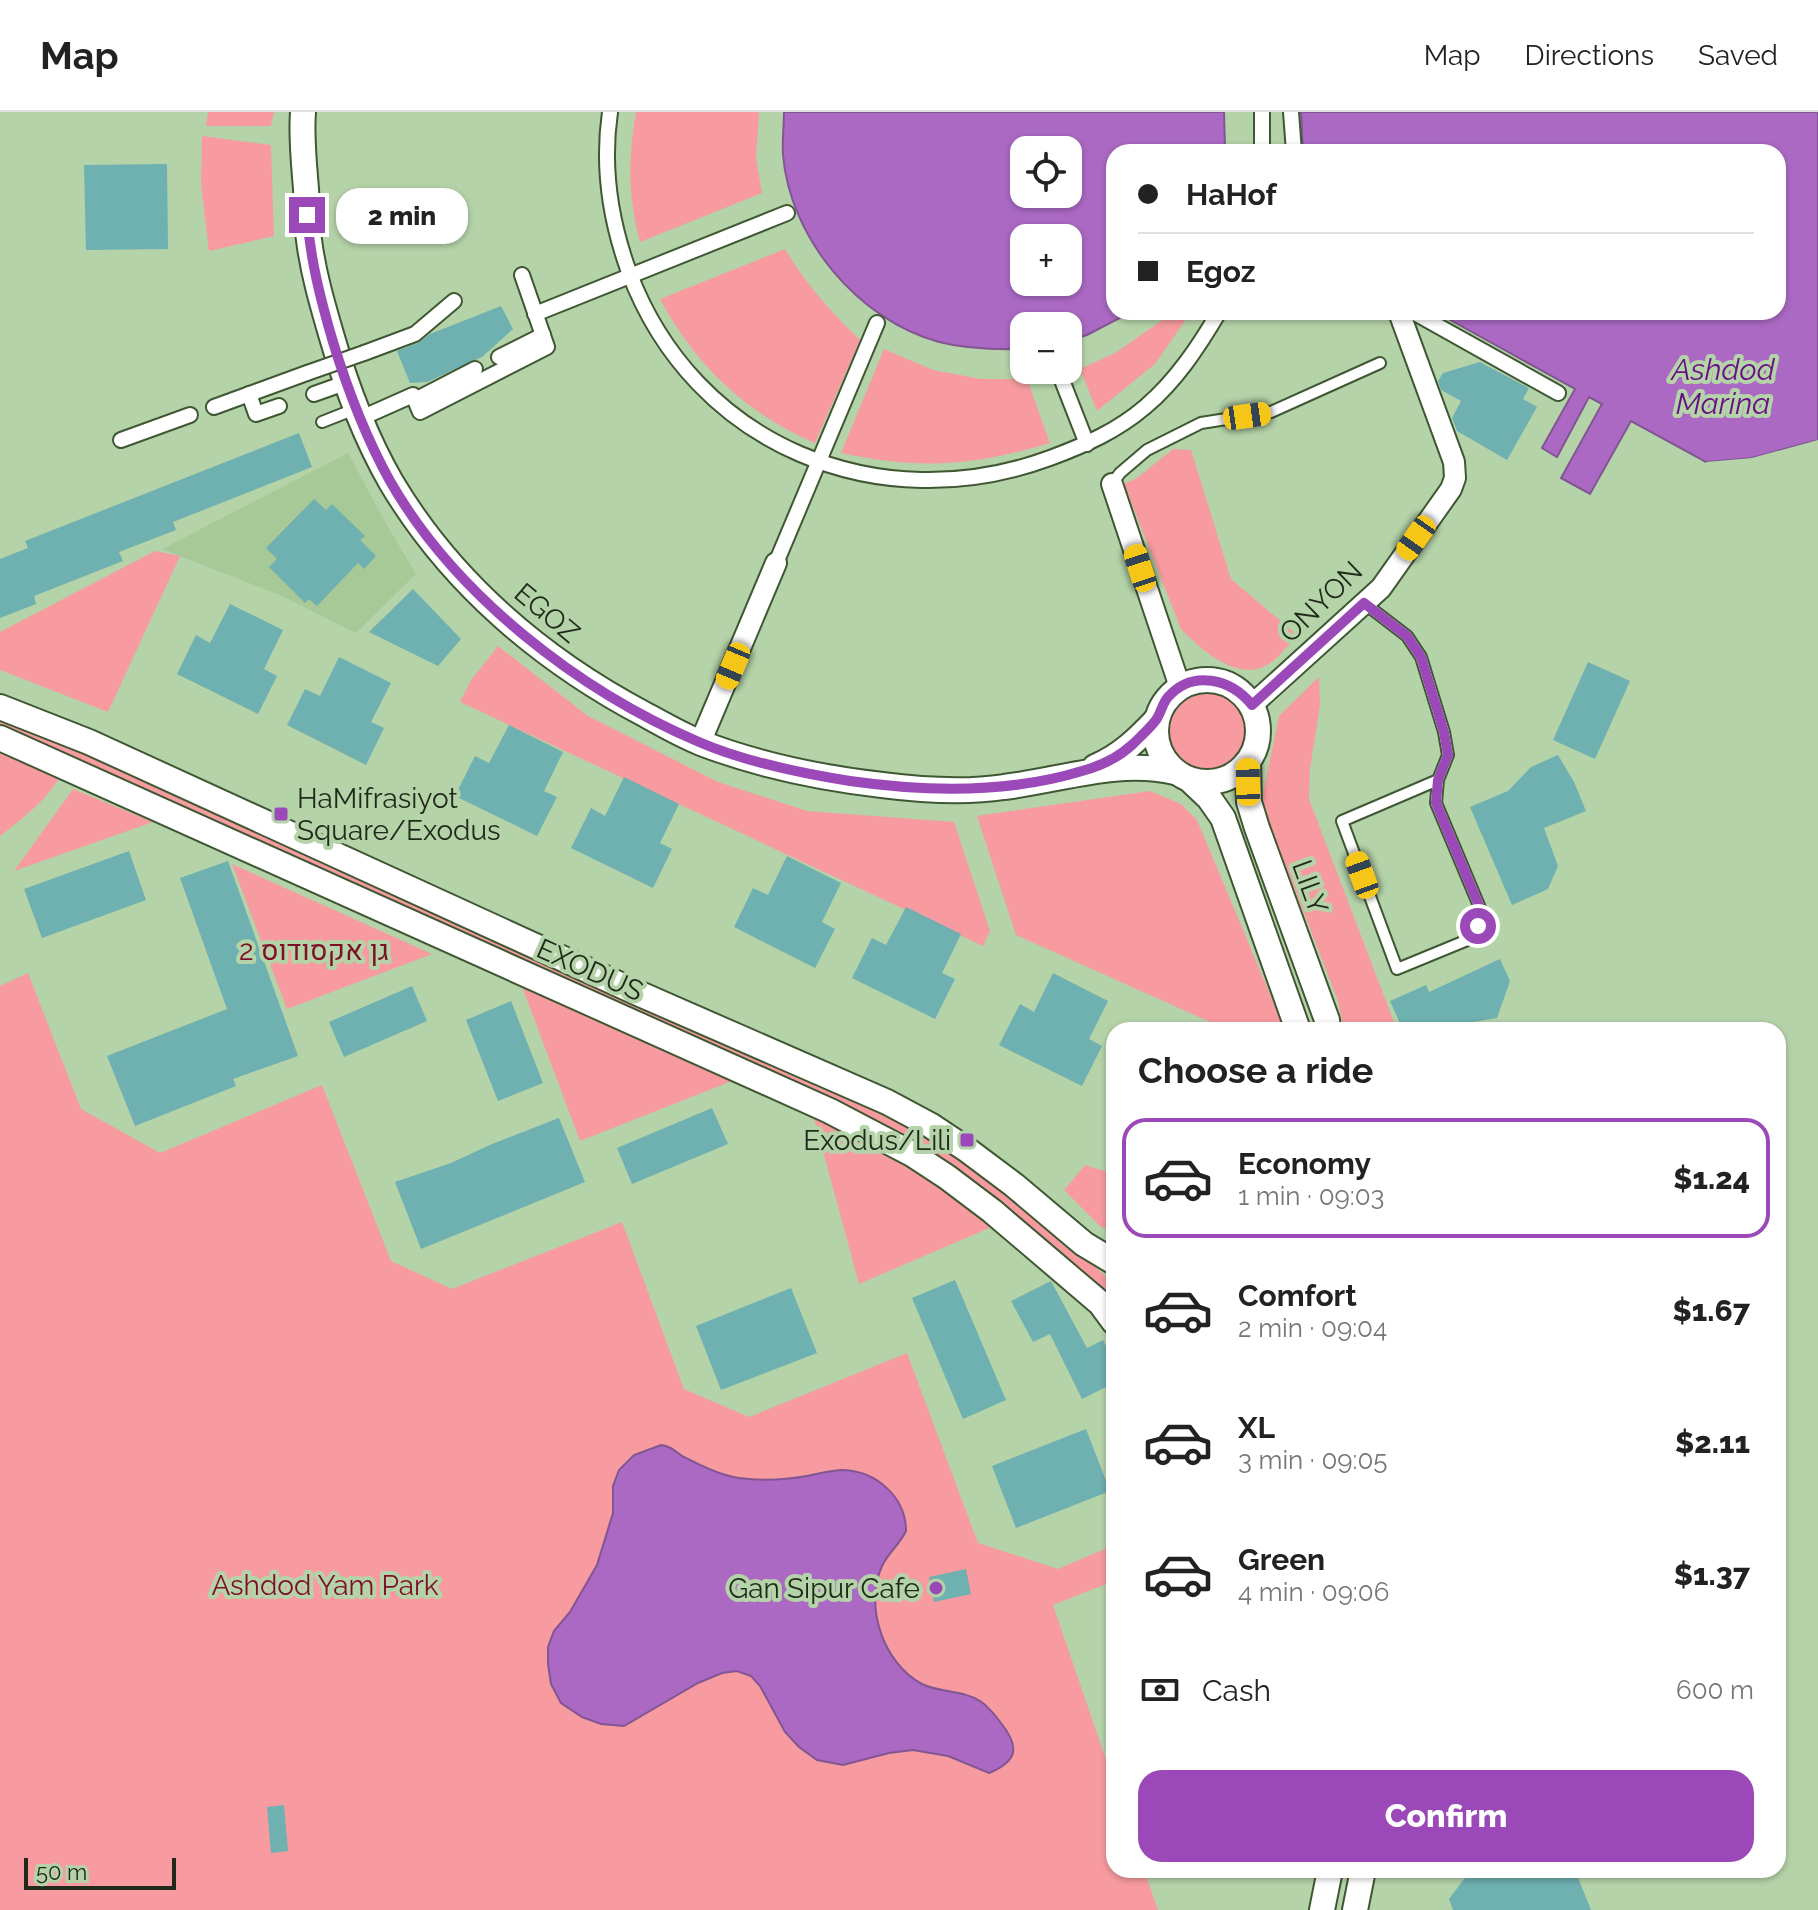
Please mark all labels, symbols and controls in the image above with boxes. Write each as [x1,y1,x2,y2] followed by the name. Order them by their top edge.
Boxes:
[40,33,119,78] text: Map
[1424,39,1481,72] text: Map
[1525,39,1654,72] text: Directions
[1698,39,1778,72] text: Saved
[1010,136,1082,384] map controls
[1010,136,1082,208] button: locate
[1186,177,1277,212] text: HaHof
[335,187,467,243] callout: 2 min
[289,197,325,233] route end
[368,201,436,231] text: 2 min
[1010,224,1082,296] button: +
[1186,254,1255,289] text: Egoz
[1010,312,1082,384] button: −
[1669,352,1776,421] water label: Ashdod Marina
[1222,401,1272,431] car
[1392,511,1440,565] car
[1121,541,1159,595] car
[1273,555,1369,649] street label: ONYON
[508,576,586,650] street label: EGOZ
[713,639,753,693] car
[1236,758,1260,806] car
[297,782,501,847] place label: HaMifrasiyot Square/Exodus
[272,805,290,823] marker: HaMifrasiyot Square/Exodus
[1343,848,1381,902] car
[1285,856,1335,918] street label: LILY
[1460,908,1496,944] route start
[532,932,648,1008] street label: EXODUS
[239,934,389,967] park label: גן אקסודוס 2
[1138,1049,1373,1091] text: Choose a ride
[803,1124,951,1157] place label: Exodus/Lili
[958,1131,976,1149] marker: Exodus/Lili
[1142,1142,1214,1214] icon: car
[1238,1146,1371,1181] text: Economy
[1673,1161,1750,1196] text: $1.24
[1238,1181,1384,1211] text: 1 min · 09:03
[1142,1274,1214,1346] icon: car
[1238,1278,1357,1313] text: Comfort
[1673,1293,1750,1328] text: $1.67
[1238,1313,1387,1343] text: 2 min · 09:04
[1142,1406,1214,1478] icon: car
[1238,1410,1275,1445] text: XL
[1675,1425,1750,1460] text: $2.11
[1238,1445,1388,1475] text: 3 min · 09:05
[1142,1538,1214,1610] icon: car
[1238,1542,1325,1577] text: Green
[1674,1557,1750,1592] text: $1.37
[211,1569,439,1602] park label: Ashdod Yam Park
[728,1572,920,1605] place label: Gan Sipur Cafe
[1238,1577,1389,1607] text: 4 min · 09:06
[927,1579,945,1597] marker: Gan Sipur Cafe
[1138,1668,1182,1712] icon: cash
[1202,1673,1271,1708] text: Cash
[1676,1675,1754,1705] text: 600 m
[1138,1770,1754,1862] button: Confirm
[24,1854,176,1890] scale bar
[36,1859,87,1885] text: 50 m

